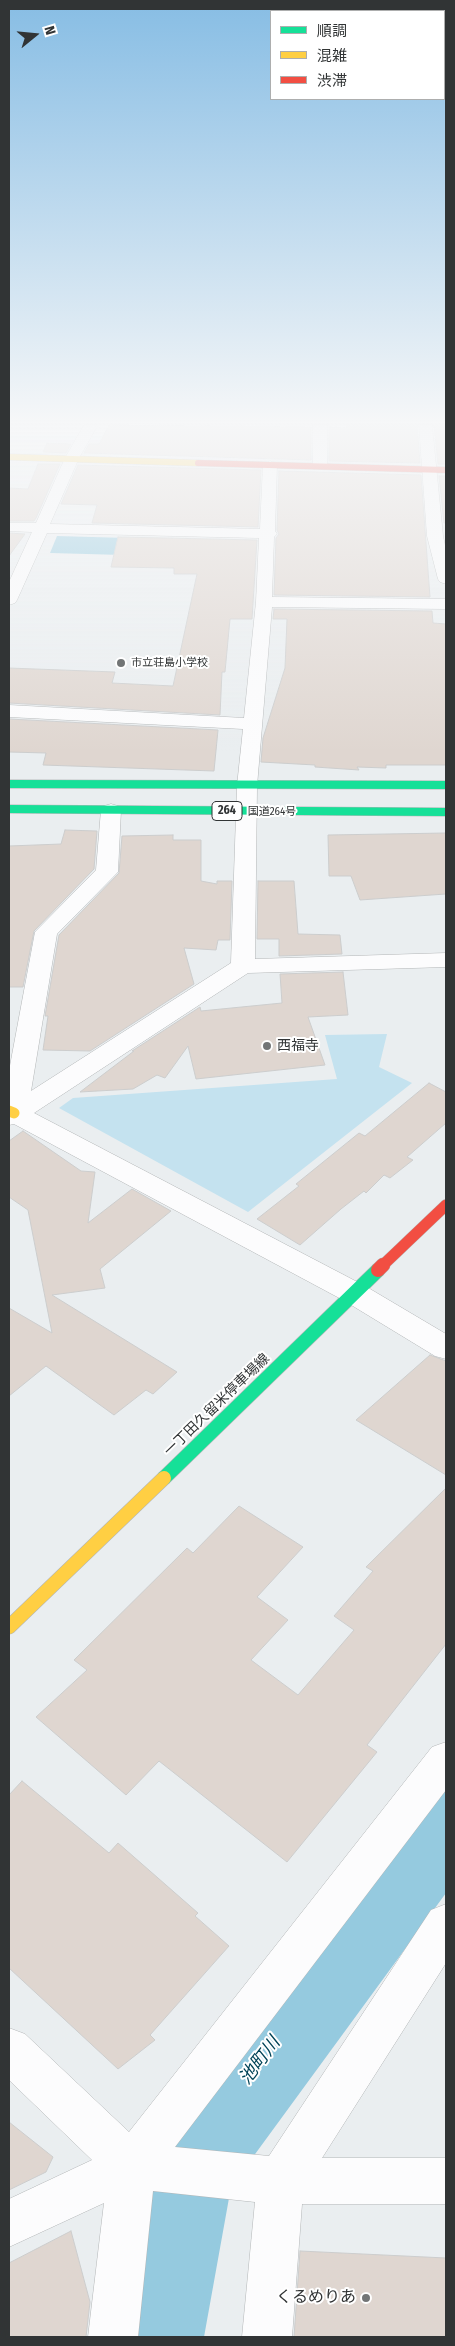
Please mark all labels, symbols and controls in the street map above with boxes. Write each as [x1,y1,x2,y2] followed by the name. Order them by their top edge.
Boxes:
[10,10,60,60] north arrow
[270,10,445,100] legend
[317,22,347,40] text: 順調
[40,24,59,37] text: N
[317,47,347,65] text: 混雑
[317,72,347,90] text: 渋滞
[131,656,208,670] place label: 市立荘島小学校
[115,657,127,669] marker: 市立荘島小学校
[212,801,242,820] road number: 264
[248,805,296,819] street label: 国道264号
[277,1038,319,1054] place label: 西福寺
[261,1040,273,1052] marker: 西福寺
[161,1350,273,1460] street label: 一丁田久留米停車場線
[235,2033,285,2089] water label: 池町川
[276,2288,356,2308] place label: くるめりあ
[360,2292,372,2304] marker: くるめりあ

